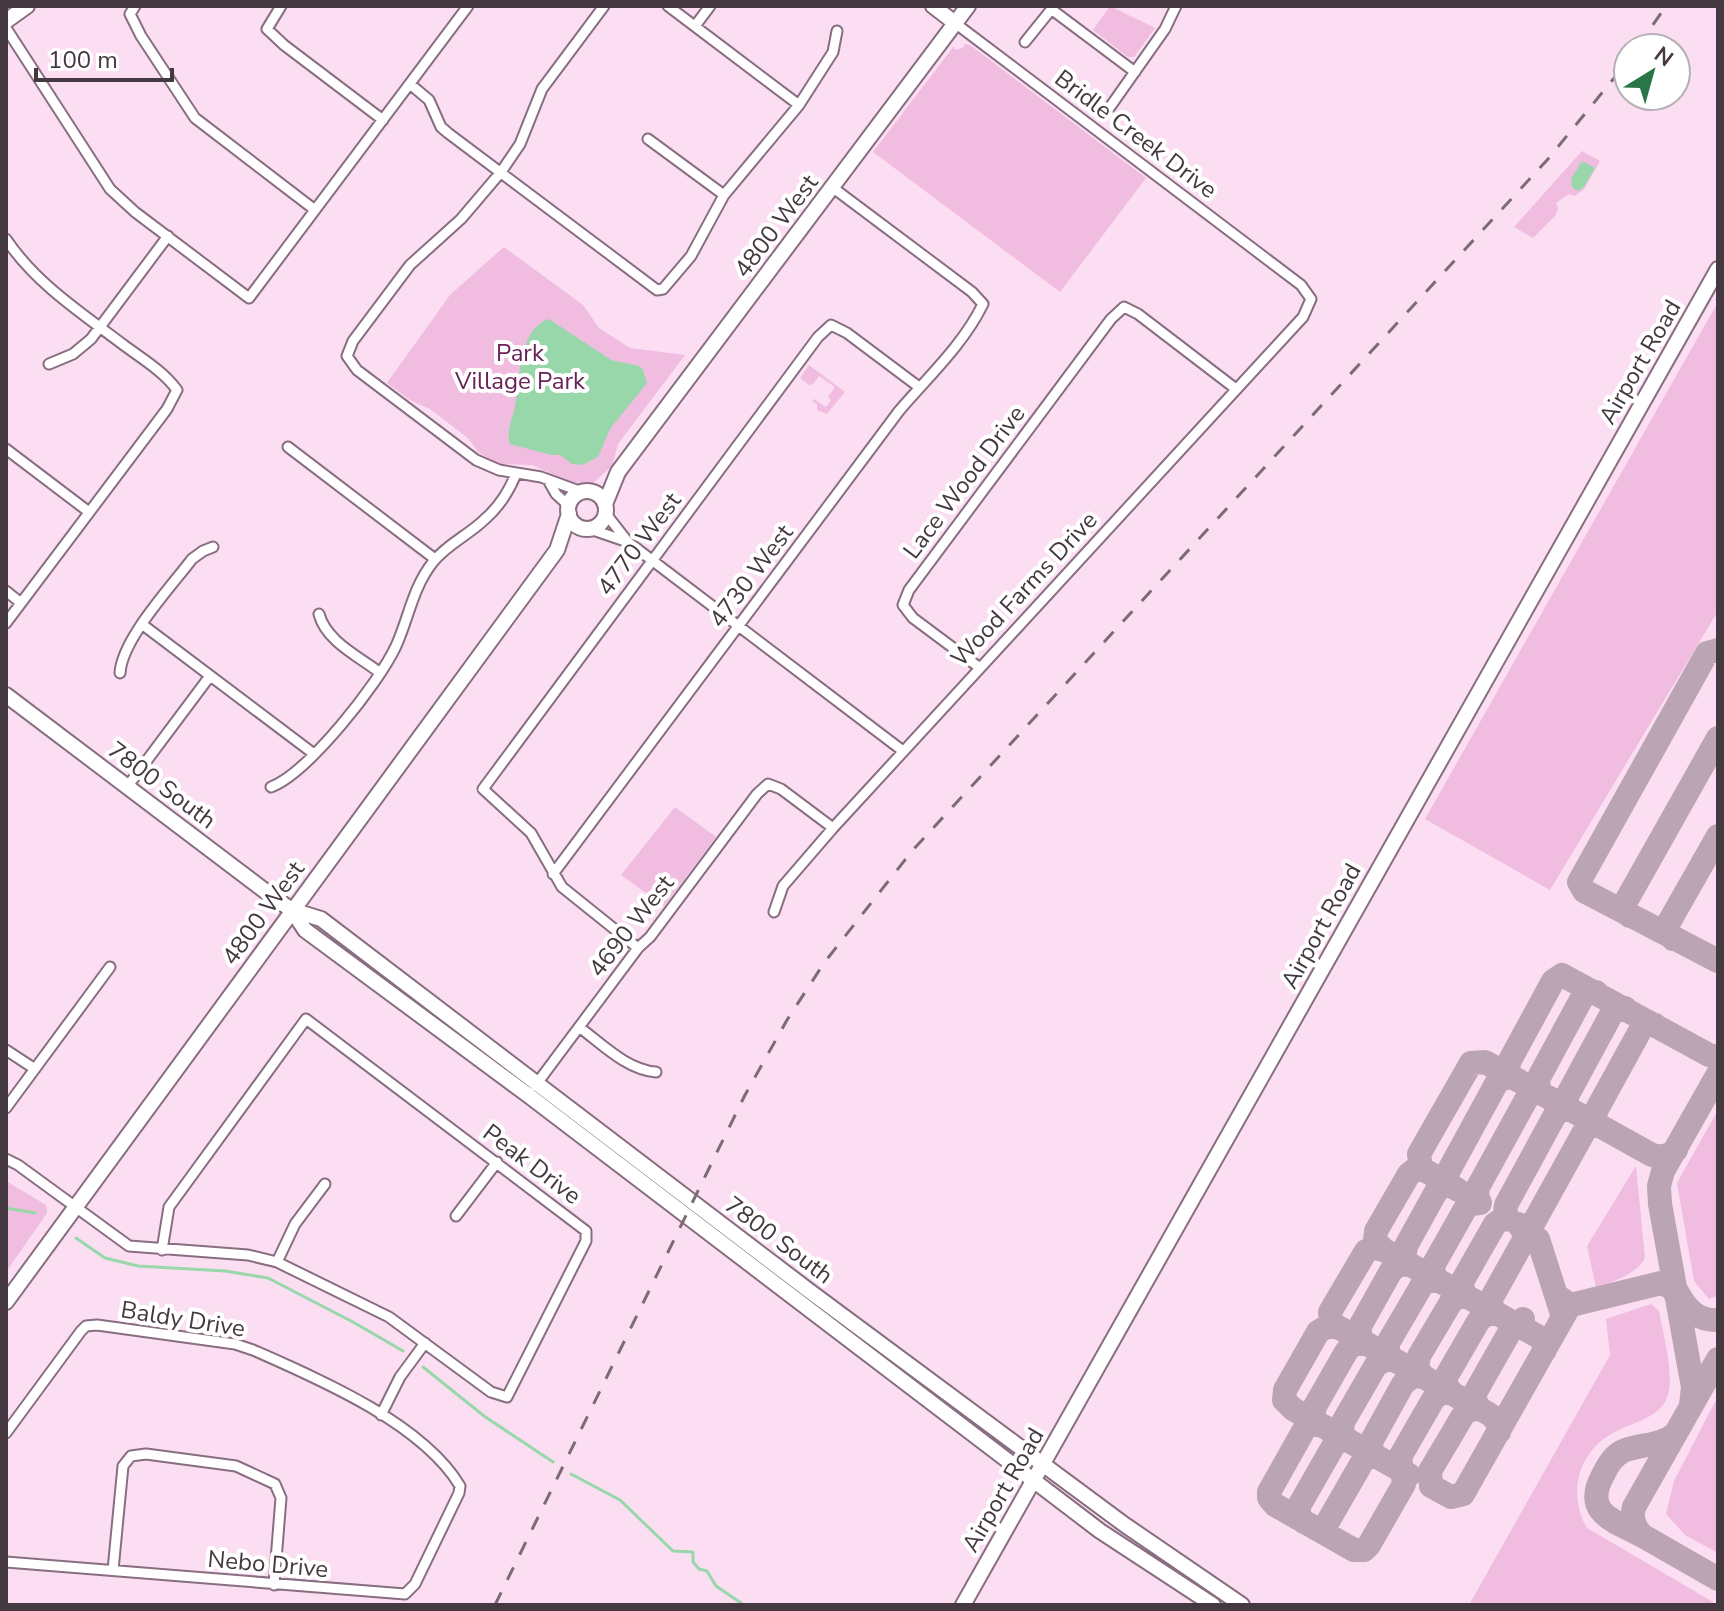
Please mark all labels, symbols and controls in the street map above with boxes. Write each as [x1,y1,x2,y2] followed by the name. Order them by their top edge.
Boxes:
[36,32,172,82] scale bar
[1612,32,1692,112] north arrow
[1648,40,1679,74] text: N
[48,44,118,76] text: 100 m
[1048,62,1224,206] street label: Bridle Creek Drive
[727,167,826,284] street label: 4800 West
[1591,294,1689,430] street label: Airport Road
[454,337,586,397] park label: Park Village Park
[896,399,1032,565] street label: Lace Wood Drive
[590,485,689,602] street label: 4770 West
[944,505,1104,673] street label: Wood Farms Drive
[702,517,801,634] street label: 4730 West
[102,734,222,836] street label: 7800 South
[214,854,312,972] street label: 4800 West
[1273,858,1369,994] street label: Airport Road
[581,868,681,984] street label: 4690 West
[476,1117,588,1211] street label: Peak Drive
[719,1189,839,1291] street label: 7800 South
[119,1293,247,1345] street label: Baldy Drive
[954,1422,1052,1558] street label: Airport Road
[206,1543,330,1585] street label: Nebo Drive

